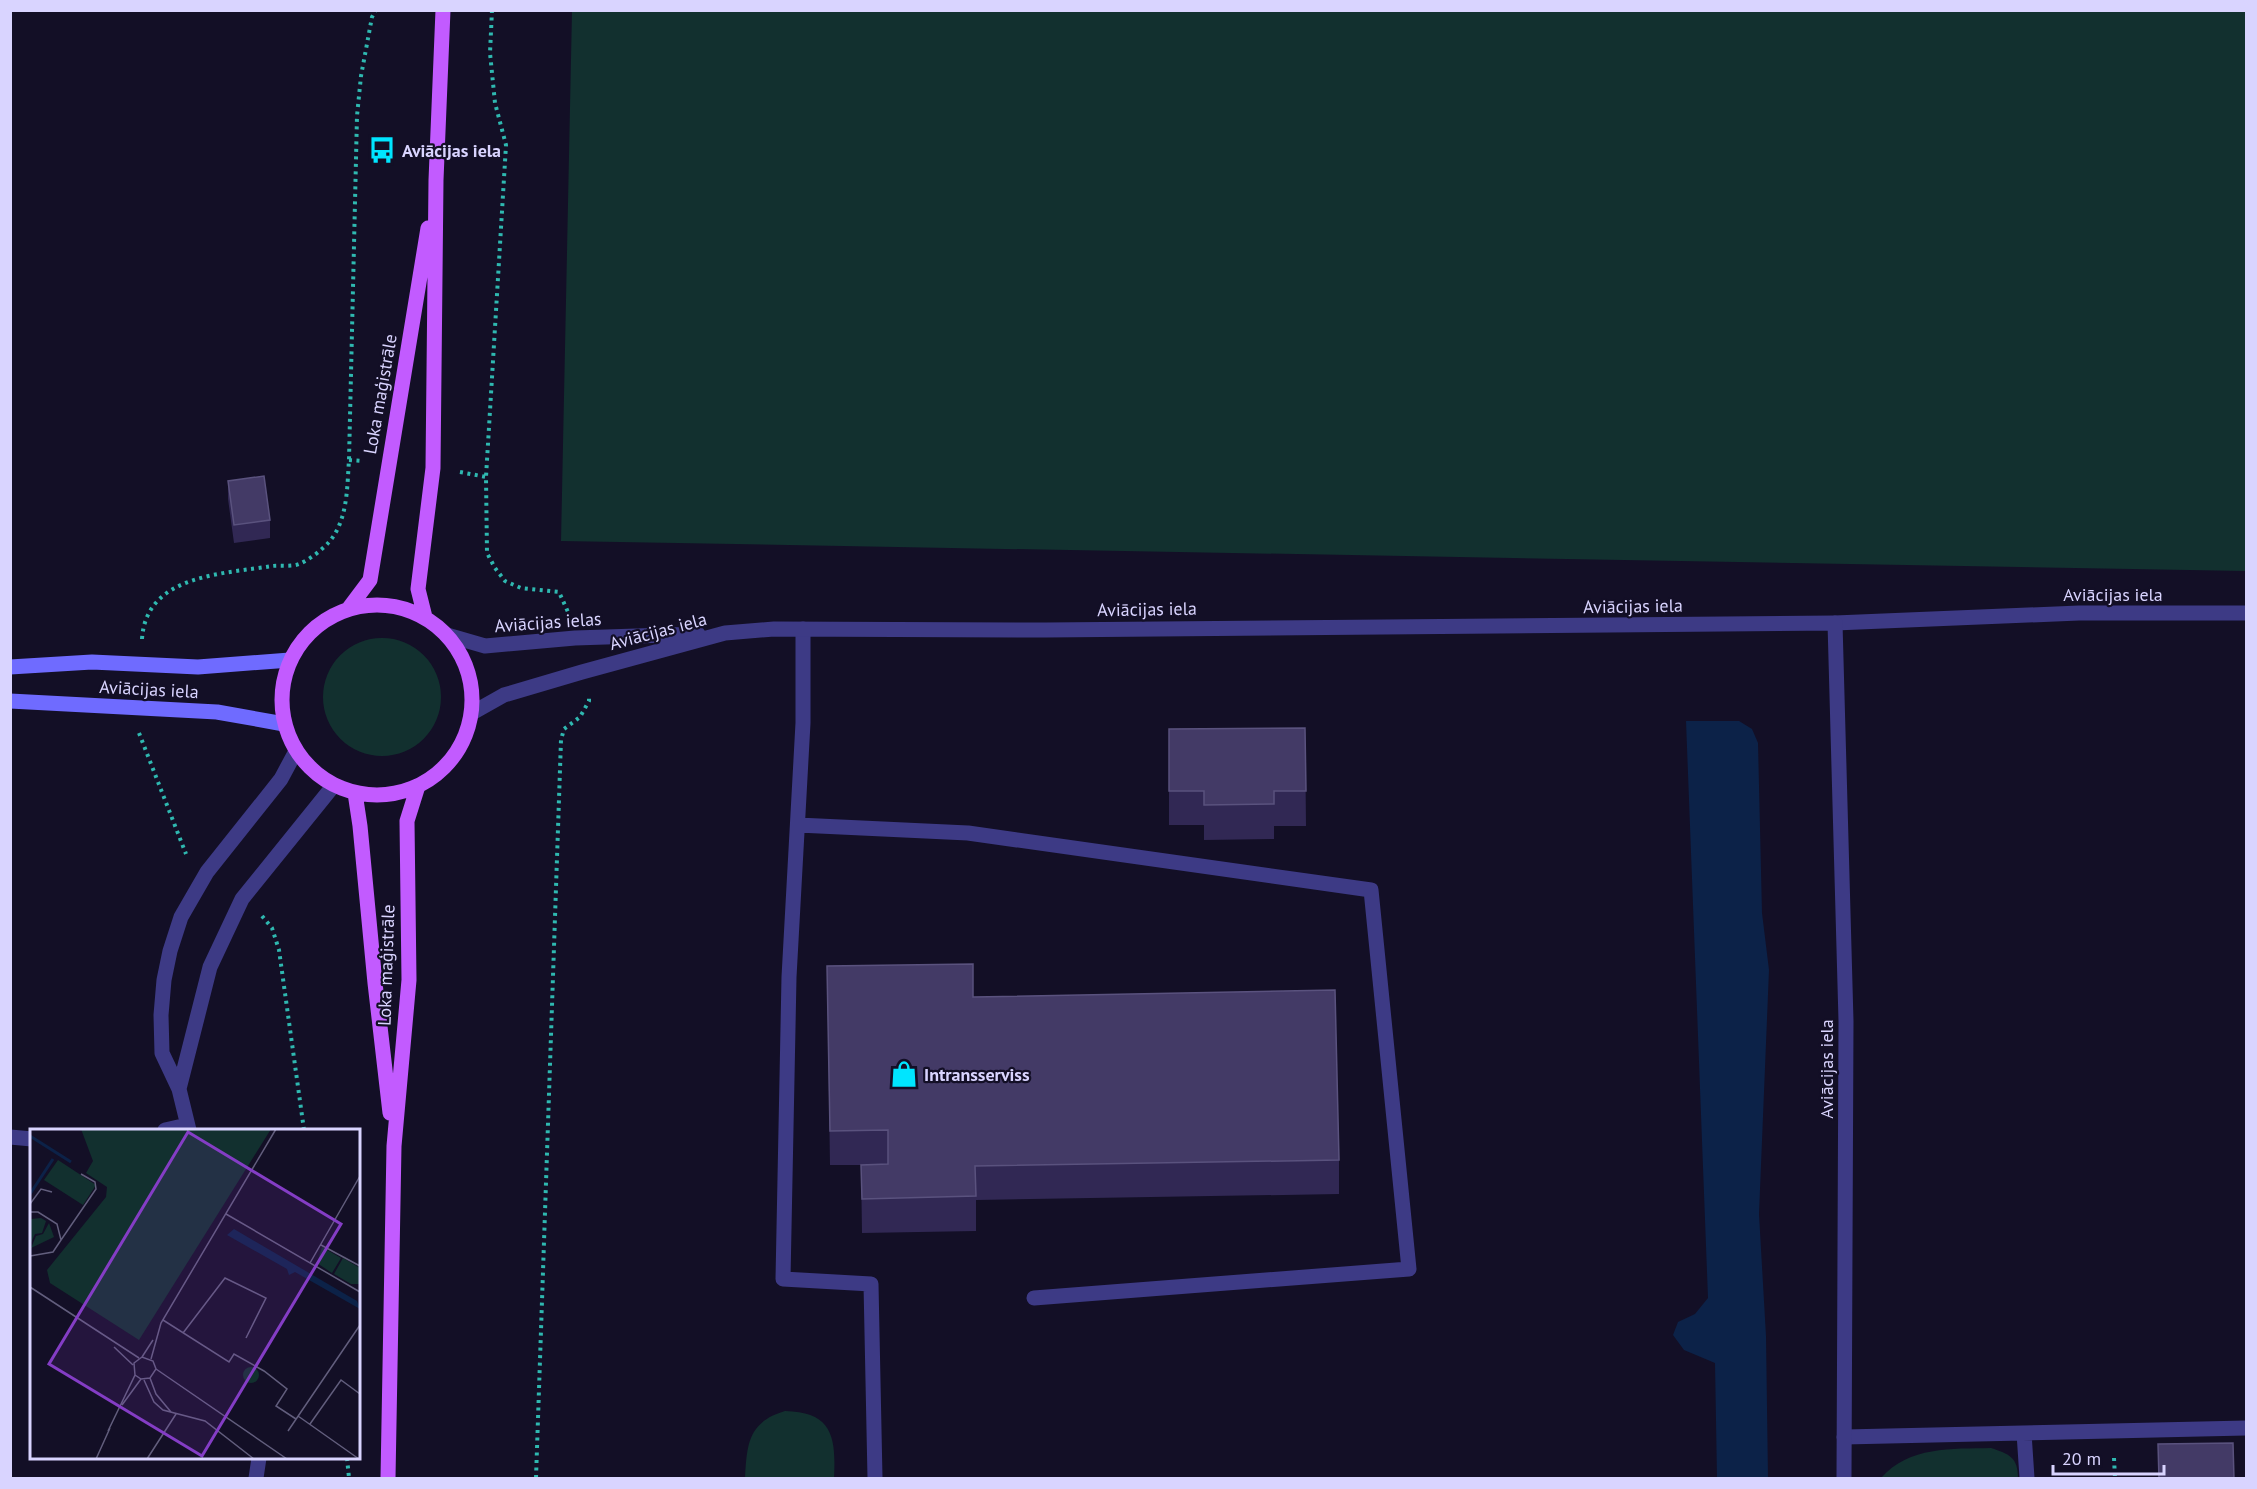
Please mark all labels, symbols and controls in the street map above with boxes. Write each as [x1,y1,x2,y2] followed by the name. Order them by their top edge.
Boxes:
[367,135,397,165] bus stop icon: Aviācijas iela
[402,139,501,162] place label: Aviācijas iela
[358,332,402,456] street label: Loka maģistrāle
[2063,583,2163,606] street label: Aviācijas iela
[1583,594,1683,618] street label: Aviācijas iela
[1097,597,1197,621] street label: Aviācijas iela
[494,607,602,637] street label: Aviācijas ielas
[607,607,709,655] street label: Aviācijas iela
[99,675,199,703] street label: Aviācijas iela
[372,904,400,1026] street label: Loka maģistrāle
[1815,1019,1838,1119] street label: Aviācijas iela
[889,1059,919,1089] shop icon: Intransserviss
[924,1063,1030,1086] place label: Intransserviss
[30,1129,360,1459] inset map
[2053,1438,2164,1476] scale bar
[2062,1447,2101,1470] text: 20 m

